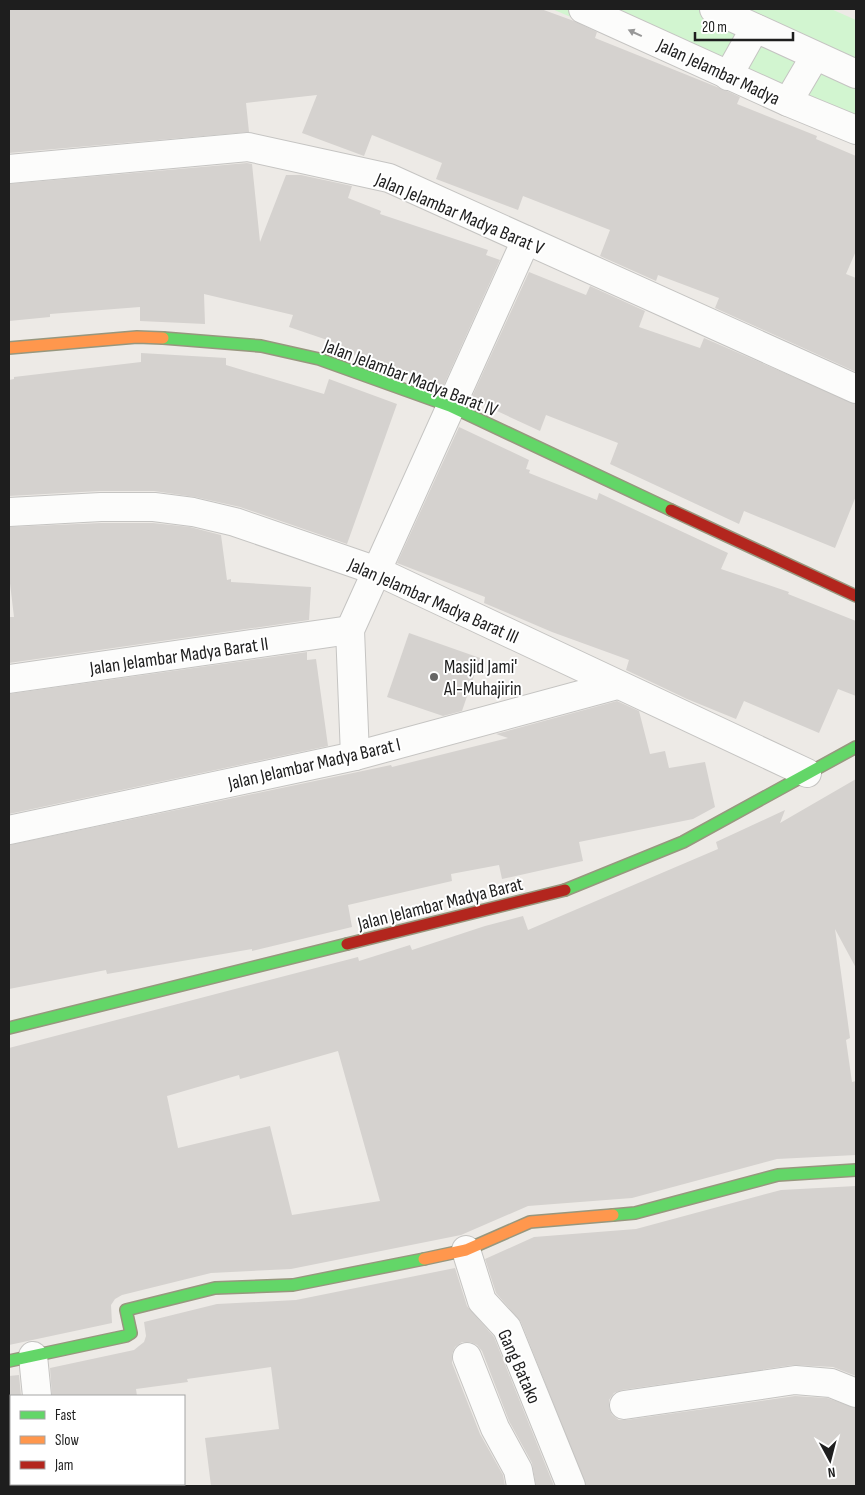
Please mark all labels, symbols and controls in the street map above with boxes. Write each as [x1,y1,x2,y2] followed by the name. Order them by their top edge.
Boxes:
[695,10,792,42] scale bar
[702,18,727,37] text: 20 m
[628,29,643,37] one-way arrow
[653,34,783,111] street label: Jalan Jelambar Madya
[371,168,548,261] street label: Jalan Jelambar Madya Barat V
[319,334,501,422] street label: Jalan Jelambar Madya Barat IV
[344,553,522,649] street label: Jalan Jelambar Madya Barat III
[87,633,270,681] street label: Jalan Jelambar Madya Barat II
[443,656,522,701] place label: Masjid Jami' Al-Muhajirin
[428,671,440,683] marker: Masjid Jami' Al-Muhajirin
[225,733,403,796] street label: Jalan Jelambar Madya Barat I
[354,873,526,936] street label: Jalan Jelambar Madya Barat
[492,1326,545,1407] street label: Gang Batako
[10,1395,185,1485] legend
[55,1406,77,1425] text: Fast
[55,1431,79,1450] text: Slow
[805,1435,855,1485] north arrow
[54,1456,73,1475] text: Jam
[827,1464,836,1481] text: N

